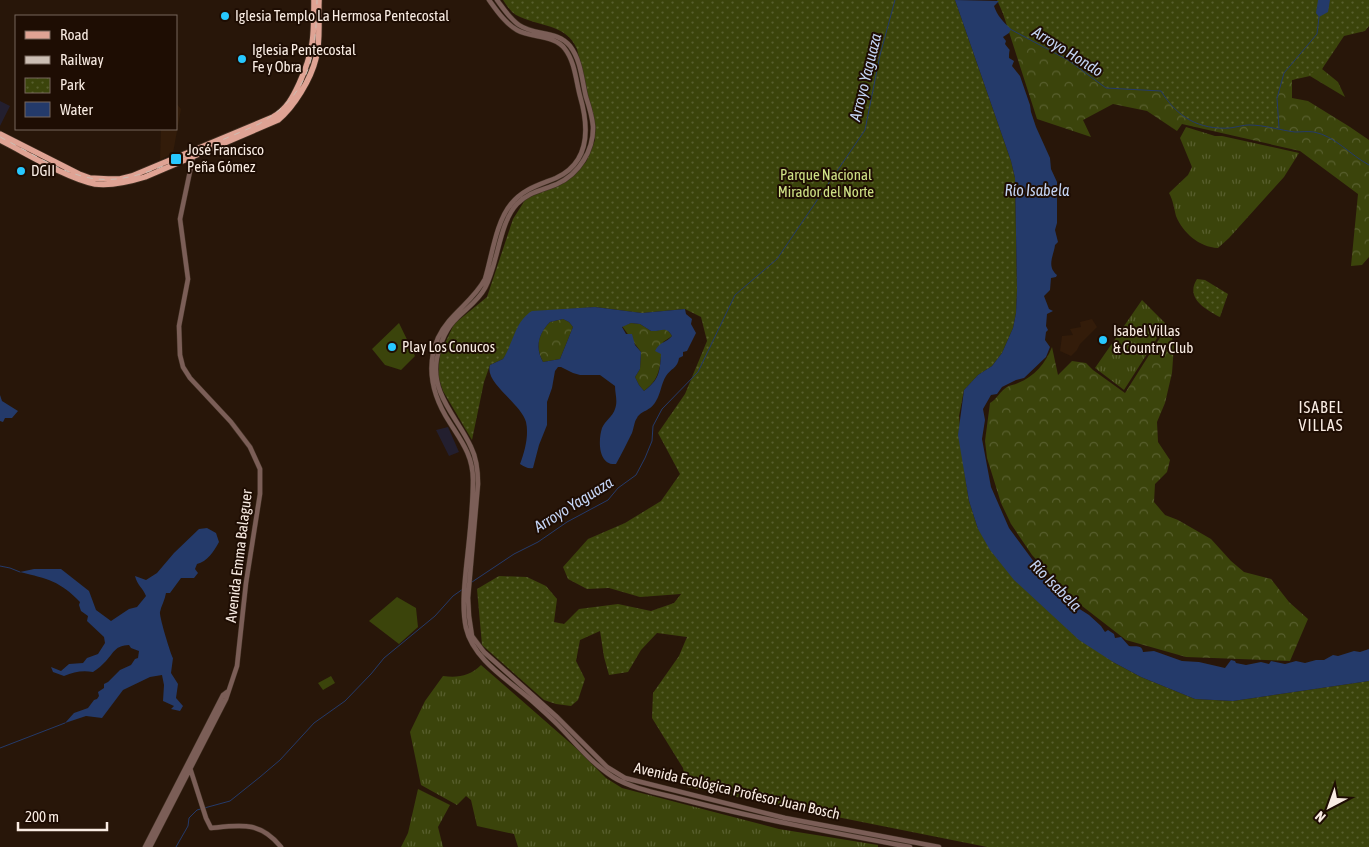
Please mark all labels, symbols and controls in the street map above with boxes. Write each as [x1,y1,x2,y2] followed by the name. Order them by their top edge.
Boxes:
[235,7,449,24] place label: Iglesia Templo La Hermosa Pentecostal
[219,10,231,22] marker: Iglesia Templo La Hermosa Pentecostal
[15,15,178,130] legend
[1028,22,1107,81] water label: Arroyo Hondo
[60,26,89,43] text: Road
[845,31,886,124] water label: Arroyo Yaguaza
[252,41,356,75] place label: Iglesia Pentecostal Fe y Obra
[60,51,104,68] text: Railway
[236,53,248,65] marker: Iglesia Pentecostal Fe y Obra
[60,76,85,93] text: Park
[60,101,93,118] text: Water
[187,141,264,175] place label: José Francisco Peña Gómez
[169,152,183,166] marker: José Francisco Peña Gómez
[31,162,55,179] place label: DGII
[15,165,27,177] marker: DGII
[778,166,874,200] park label: Parque Nacional Mirador del Norte
[1005,181,1070,199] water label: Río Isabela
[1113,322,1193,356] place label: Isabel Villas & Country Club
[1097,334,1109,346] marker: Isabel Villas & Country Club
[402,338,495,355] place label: Play Los Conucos
[386,341,398,353] marker: Play Los Conucos
[1298,398,1344,434] district label: ISABEL VILLAS
[529,472,617,537] water label: Arroyo Yaguaza
[222,488,255,623] street label: Avenida Emma Balaguer
[1027,556,1086,615] water label: Río Isabela
[633,759,842,822] street label: Avenida Ecológica Profesor Juan Bosch
[1304,782,1354,832] north arrow
[18,800,106,832] scale bar
[25,808,59,825] text: 200 m
[1312,808,1329,826] text: N

